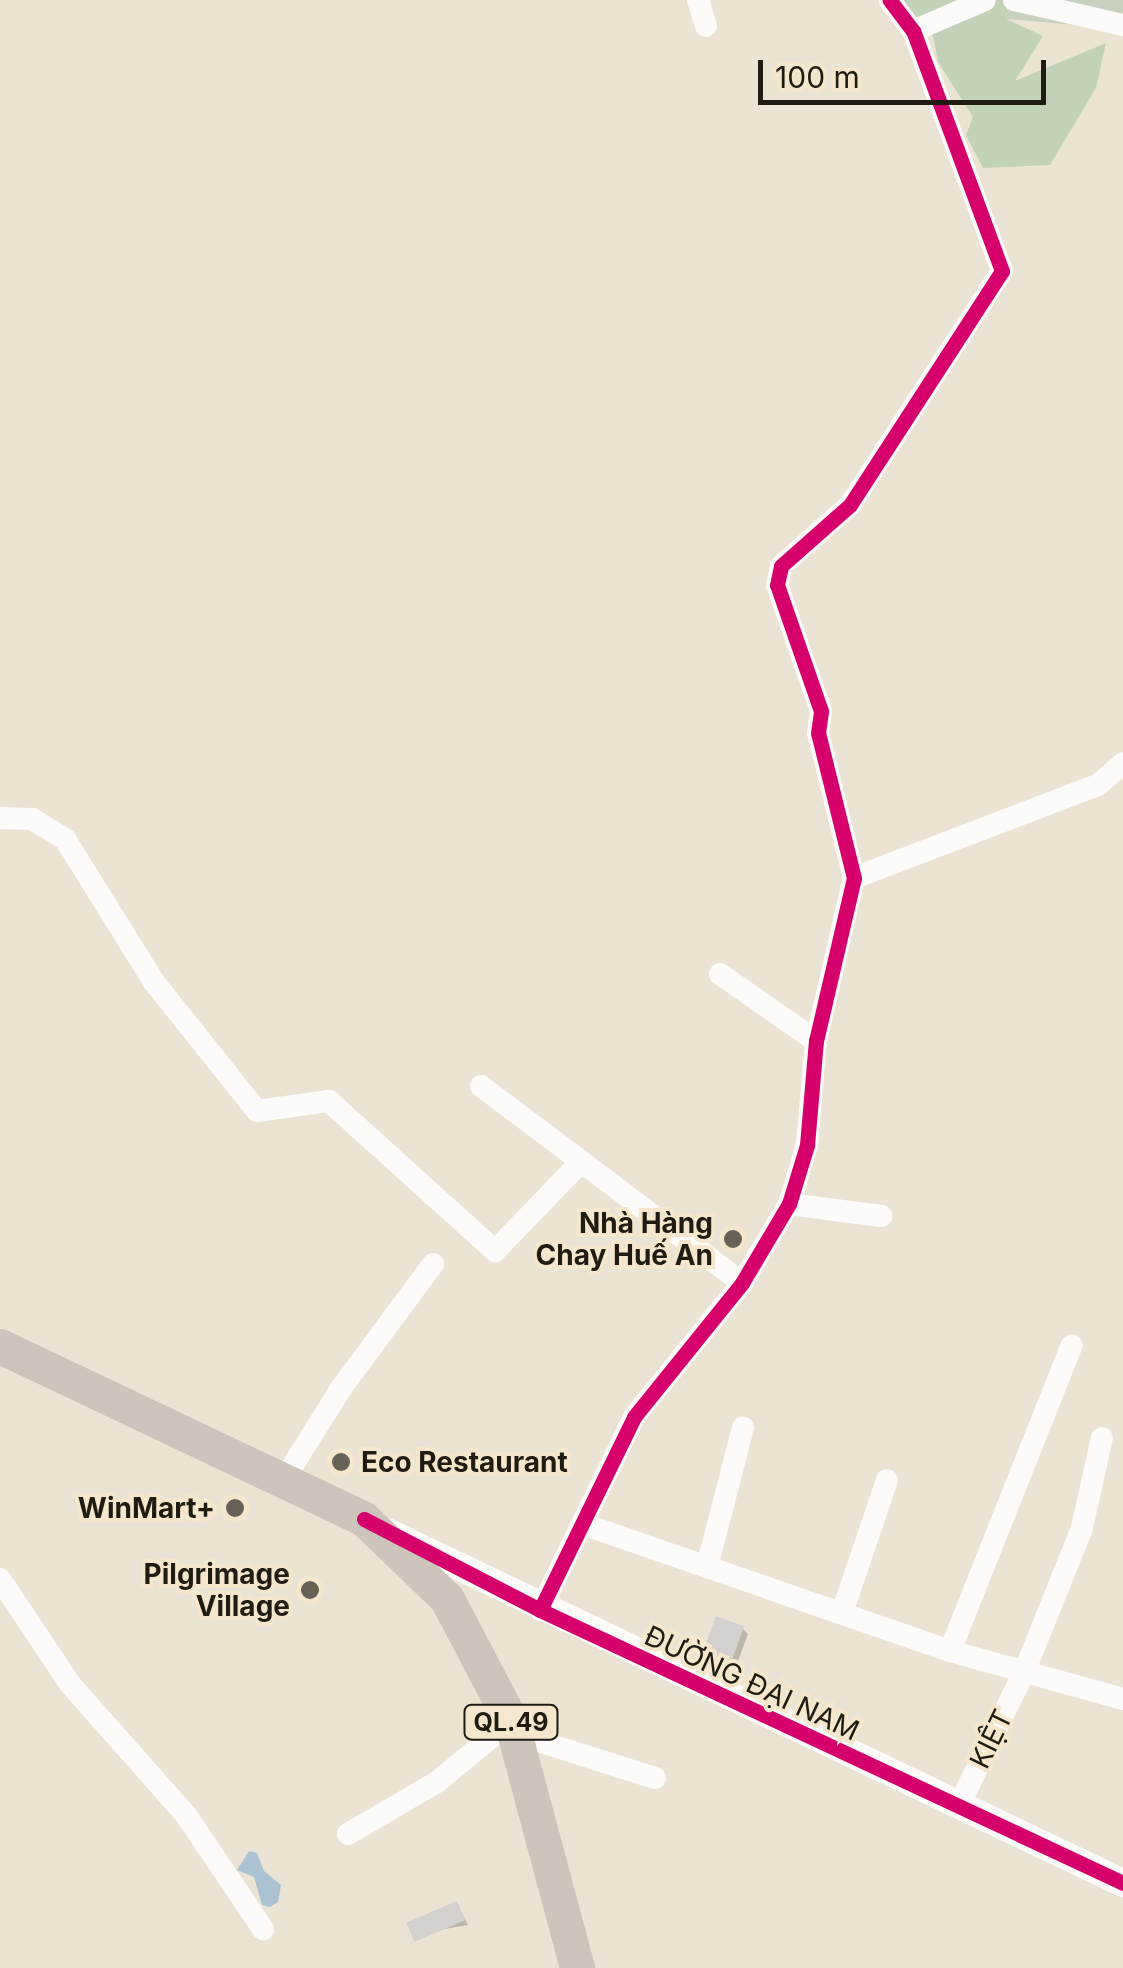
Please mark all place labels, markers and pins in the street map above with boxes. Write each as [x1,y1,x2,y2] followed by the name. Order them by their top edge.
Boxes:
[536,1206,713,1272] place label: Nhà Hàng Chay Huế An
[722,1228,744,1250] marker: Nhà Hàng Chay Huế An
[361,1445,568,1479] place label: Eco Restaurant
[330,1451,352,1473] marker: Eco Restaurant
[78,1491,215,1525] place label: WinMart+
[224,1497,246,1519] marker: WinMart+
[144,1557,290,1623] place label: Pilgrimage Village
[299,1579,321,1601] marker: Pilgrimage Village

